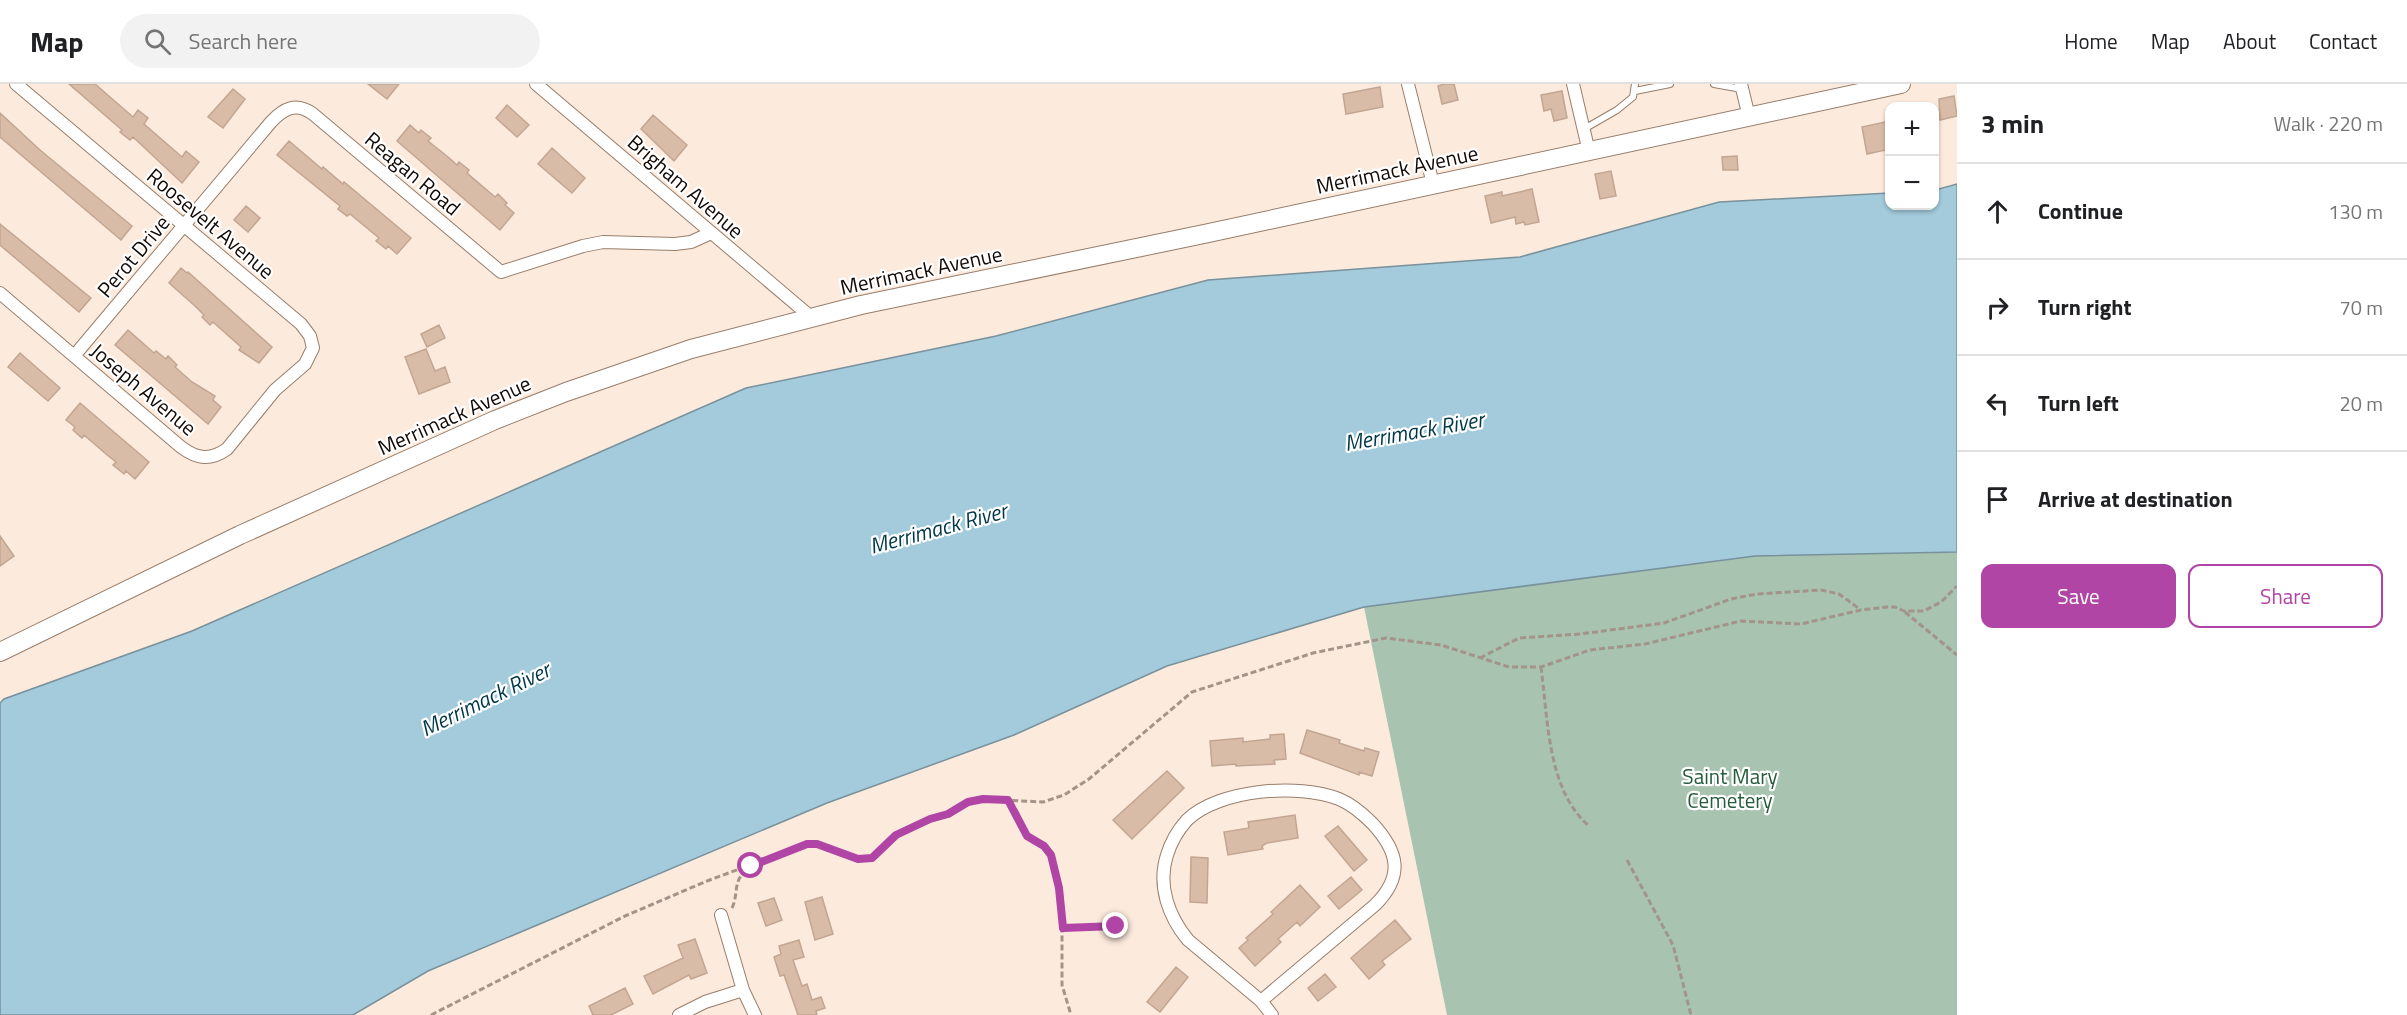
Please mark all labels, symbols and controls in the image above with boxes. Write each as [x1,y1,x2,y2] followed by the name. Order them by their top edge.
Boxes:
[120,14,540,68] search box
[30,20,84,63] text: Map
[189,24,298,58] text: Search here
[141,25,174,58] icon: search
[2064,25,2118,57] text: Home
[2151,25,2190,57] text: Map
[2223,25,2276,57] text: About
[2309,25,2377,57] text: Contact
[1885,102,1939,210] map controls
[1885,102,1939,156] button: +
[1981,104,2044,143] text: 3 min
[2274,108,2383,139] text: Walk · 220 m
[358,123,468,223] street label: Reagan Road
[621,126,751,246] street label: Brigham Avenue
[1313,136,1481,202] street label: Merrimack Avenue
[1885,156,1939,210] button: −
[140,160,282,286] street label: Roosevelt Avenue
[2038,194,2123,228] text: Continue
[1981,195,2014,228] icon: ahead
[2328,196,2383,227] text: 130 m
[89,208,177,304] street label: Perot Drive
[837,237,1005,303] street label: Merrimack Avenue
[2038,290,2132,324] text: Turn right
[1981,291,2014,324] icon: right
[2339,292,2383,323] text: 70 m
[84,335,204,443] street label: Joseph Avenue
[372,367,536,463] street label: Merrimack Avenue
[2038,386,2119,420] text: Turn left
[1981,387,2014,420] icon: left
[2339,388,2383,419] text: 20 m
[1342,401,1489,460] water label: Merrimack River
[2038,482,2233,516] text: Arrive at destination
[1981,483,2014,516] icon: arrive
[866,493,1013,563] water label: Merrimack River
[1981,564,2176,628] button: Save
[2188,564,2383,628] button: Share
[414,651,559,745] water label: Merrimack River
[1682,760,1778,816] park label: Saint Mary Cemetery
[737,852,763,878] route start
[1102,912,1128,938] route end

